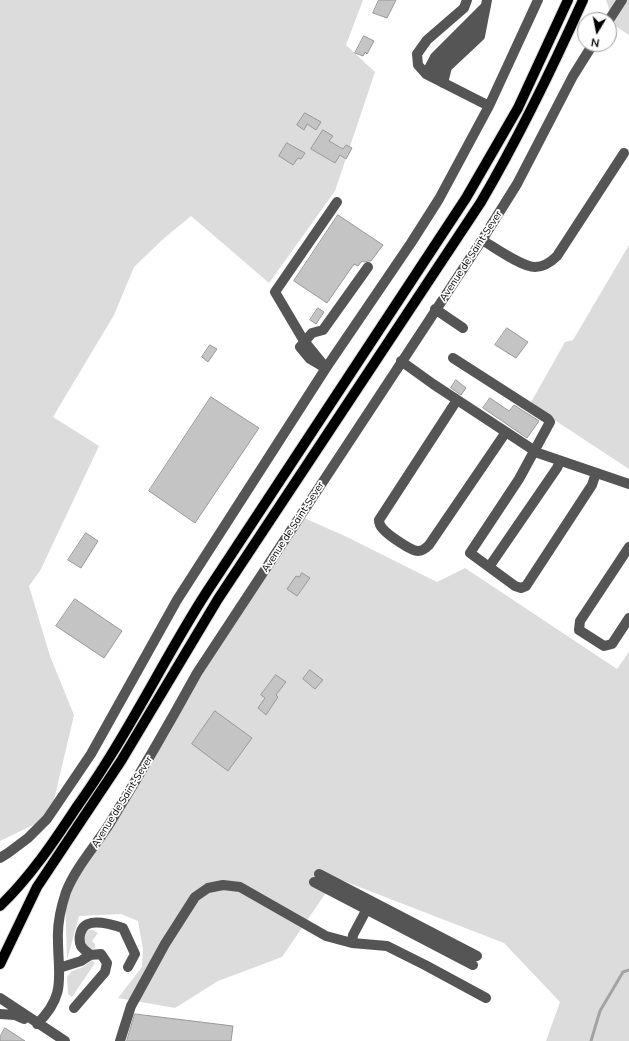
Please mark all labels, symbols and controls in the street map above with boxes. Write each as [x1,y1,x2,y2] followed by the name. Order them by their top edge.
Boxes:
[577,12,617,52] north arrow
[590,35,600,50] text: N
[437,209,505,303] street label: Avenue de Saint-Sever
[259,480,327,574] street label: Avenue de Saint-Sever
[89,754,155,850] street label: Avenue de Saint-Sever

